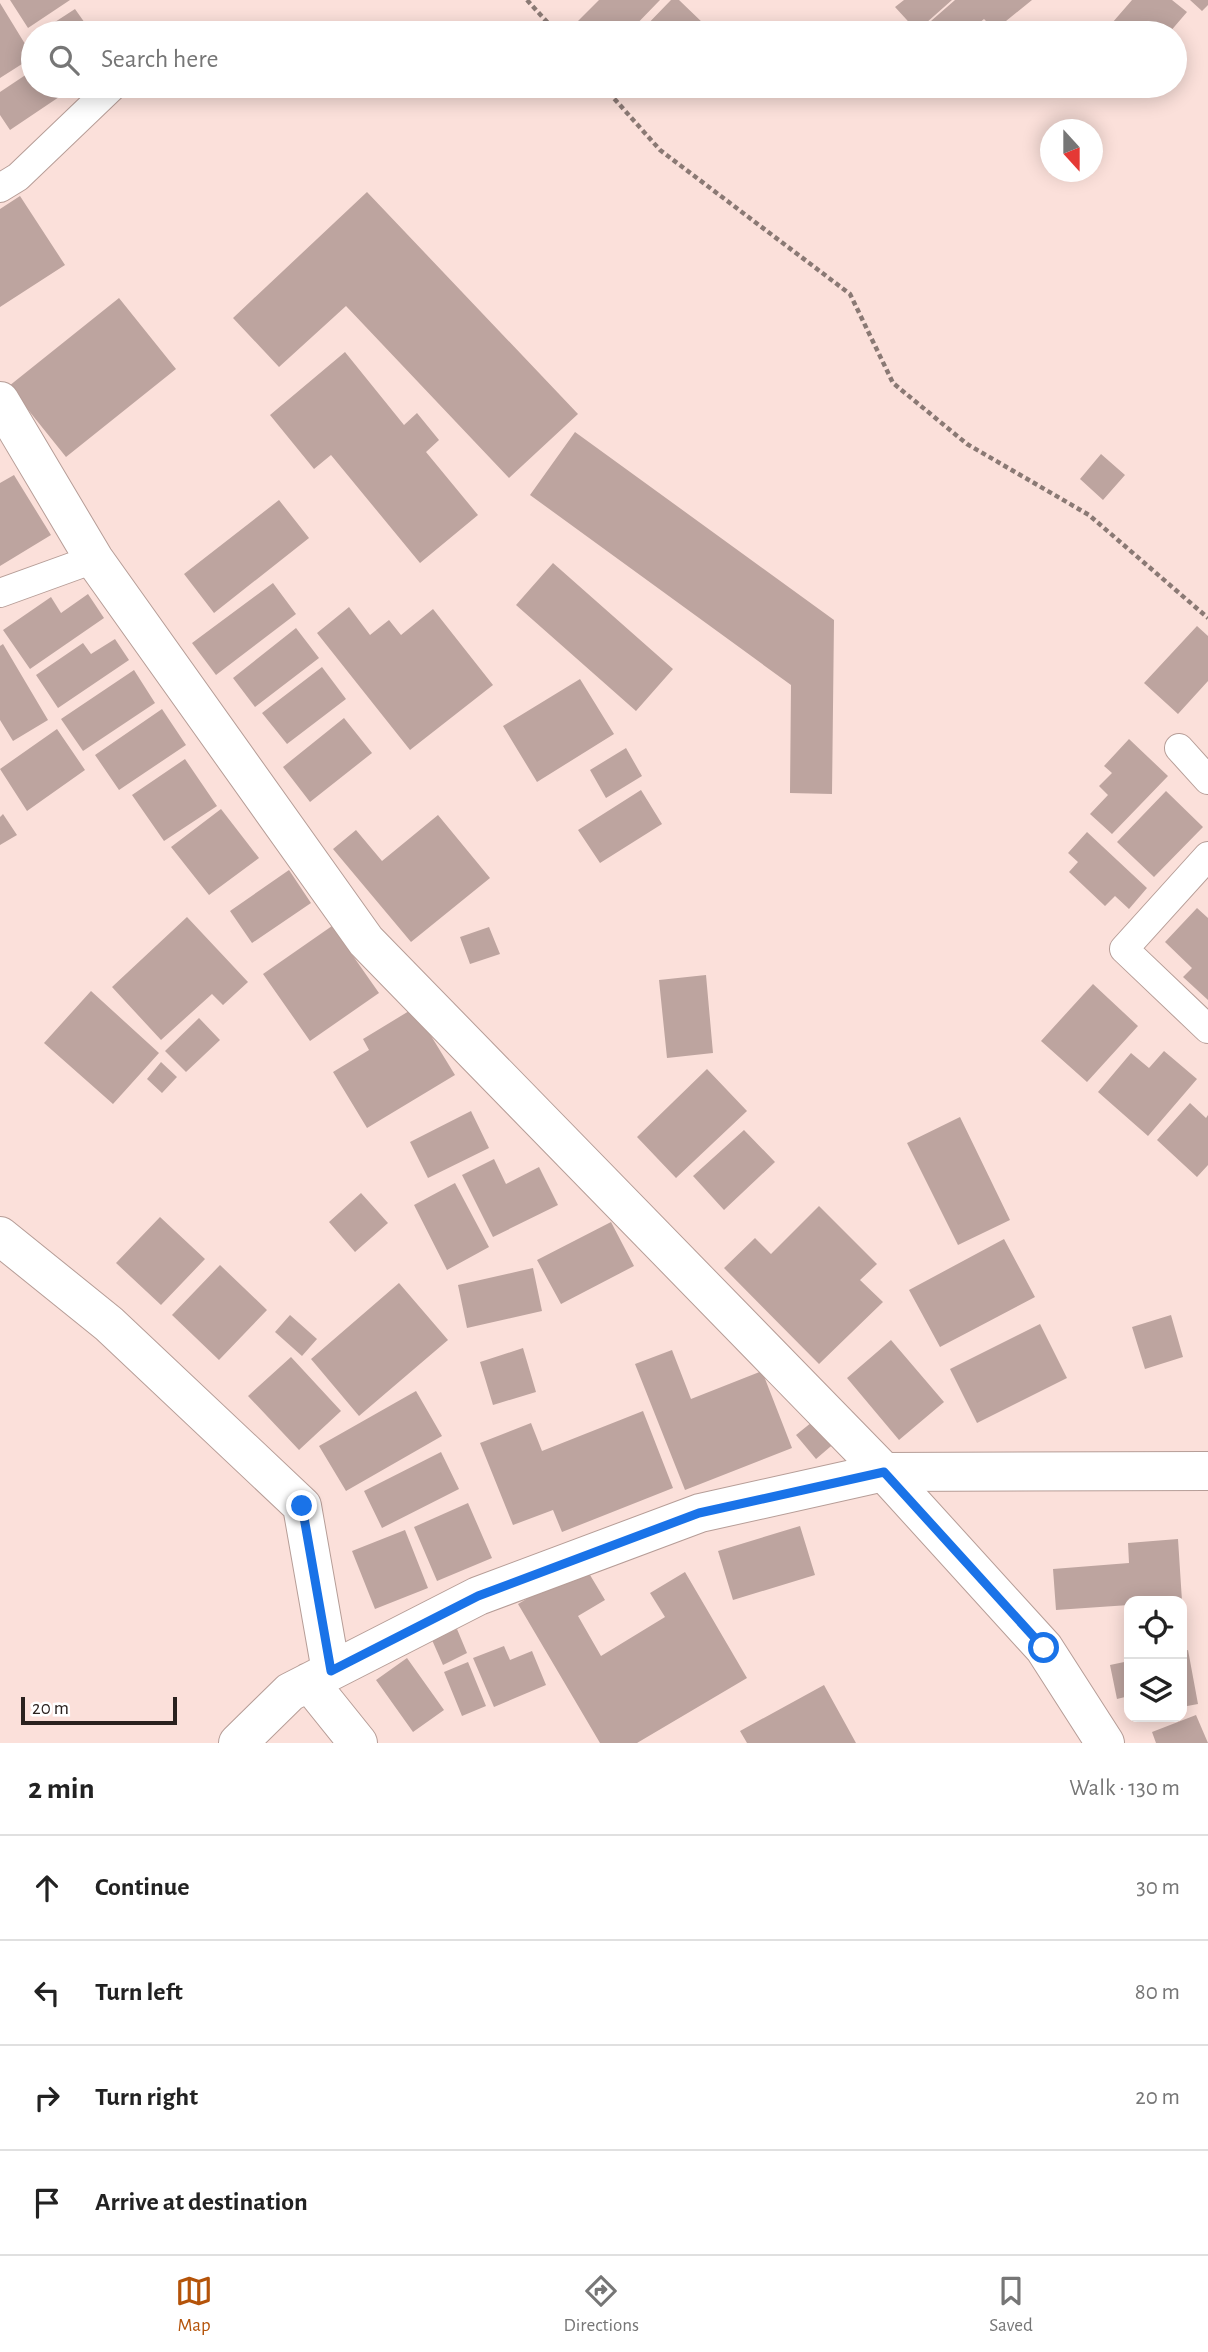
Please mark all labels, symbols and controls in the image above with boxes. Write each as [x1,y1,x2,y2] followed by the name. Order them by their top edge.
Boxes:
[21,21,1187,98] search box
[45,41,83,79] icon: search
[101,46,219,72] text: Search here
[1040,119,1103,182] north arrow
[286,1490,317,1521] route end
[1124,1596,1187,1722] map controls
[1124,1596,1187,1659] button: locate
[1028,1632,1059,1663] route start
[1124,1659,1187,1722] button: layers
[21,1694,177,1726] scale bar
[32,1699,69,1718] text: 20 m
[28,1774,95,1804] text: 2 min
[1069,1777,1180,1800] text: Walk · 130 m
[28,1869,66,1907] icon: ahead
[95,1874,190,1900] text: Continue
[1136,1876,1180,1899] text: 30 m
[28,1974,66,2012] icon: left
[95,1979,183,2005] text: Turn left
[1135,1981,1180,2004] text: 80 m
[28,2079,66,2117] icon: right
[95,2084,198,2110] text: Turn right
[1135,2086,1180,2109] text: 20 m
[28,2184,66,2222] icon: arrive
[95,2189,308,2215] text: Arrive at destination
[175,2272,213,2337] tab: Map
[563,2272,639,2337] tab: Directions
[989,2272,1033,2337] tab: Saved

